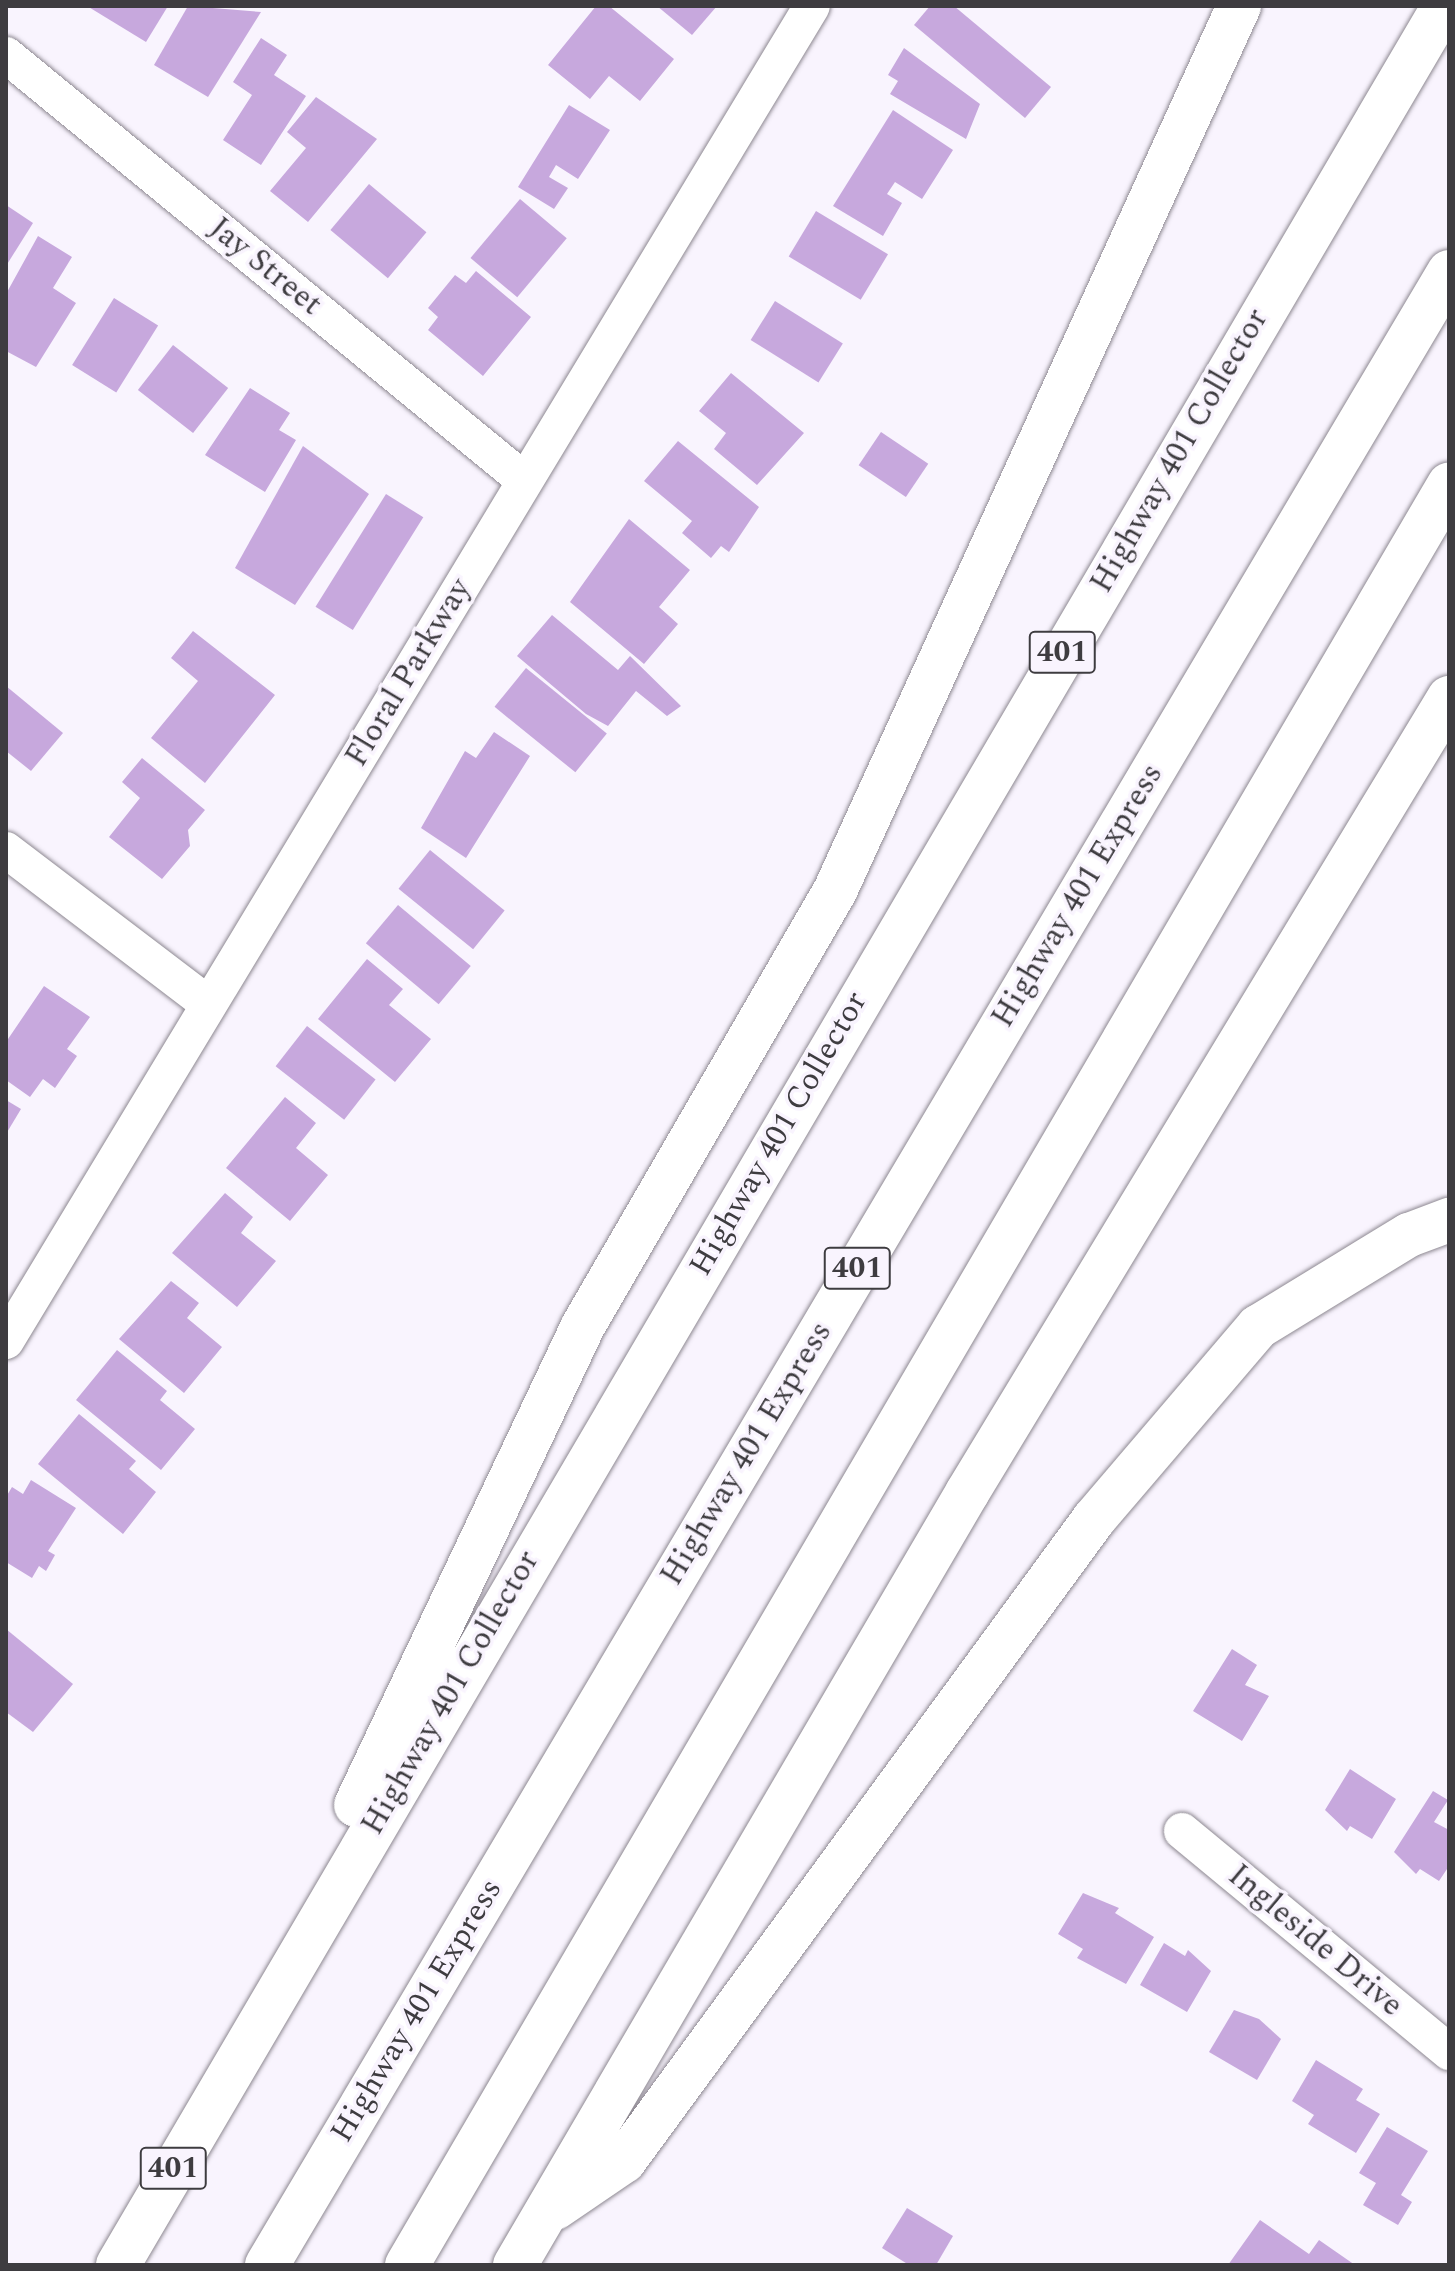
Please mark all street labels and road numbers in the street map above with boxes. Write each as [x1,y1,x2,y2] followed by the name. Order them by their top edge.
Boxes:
[201,210,329,324] street label: Jay Street
[1083,302,1277,600] street label: Highway 401 Collector
[338,572,480,774] street label: Floral Parkway
[1028,626,1096,678] road number: 401
[984,757,1172,1035] street label: Highway 401 Express
[682,985,876,1283] street label: Highway 401 Collector
[823,1242,891,1294] road number: 401
[653,1315,841,1593] street label: Highway 401 Express
[354,1544,548,1842] street label: Highway 401 Collector
[1220,1857,1410,2025] street label: Ingleside Drive
[323,1872,511,2150] street label: Highway 401 Express
[139,2142,207,2194] road number: 401

